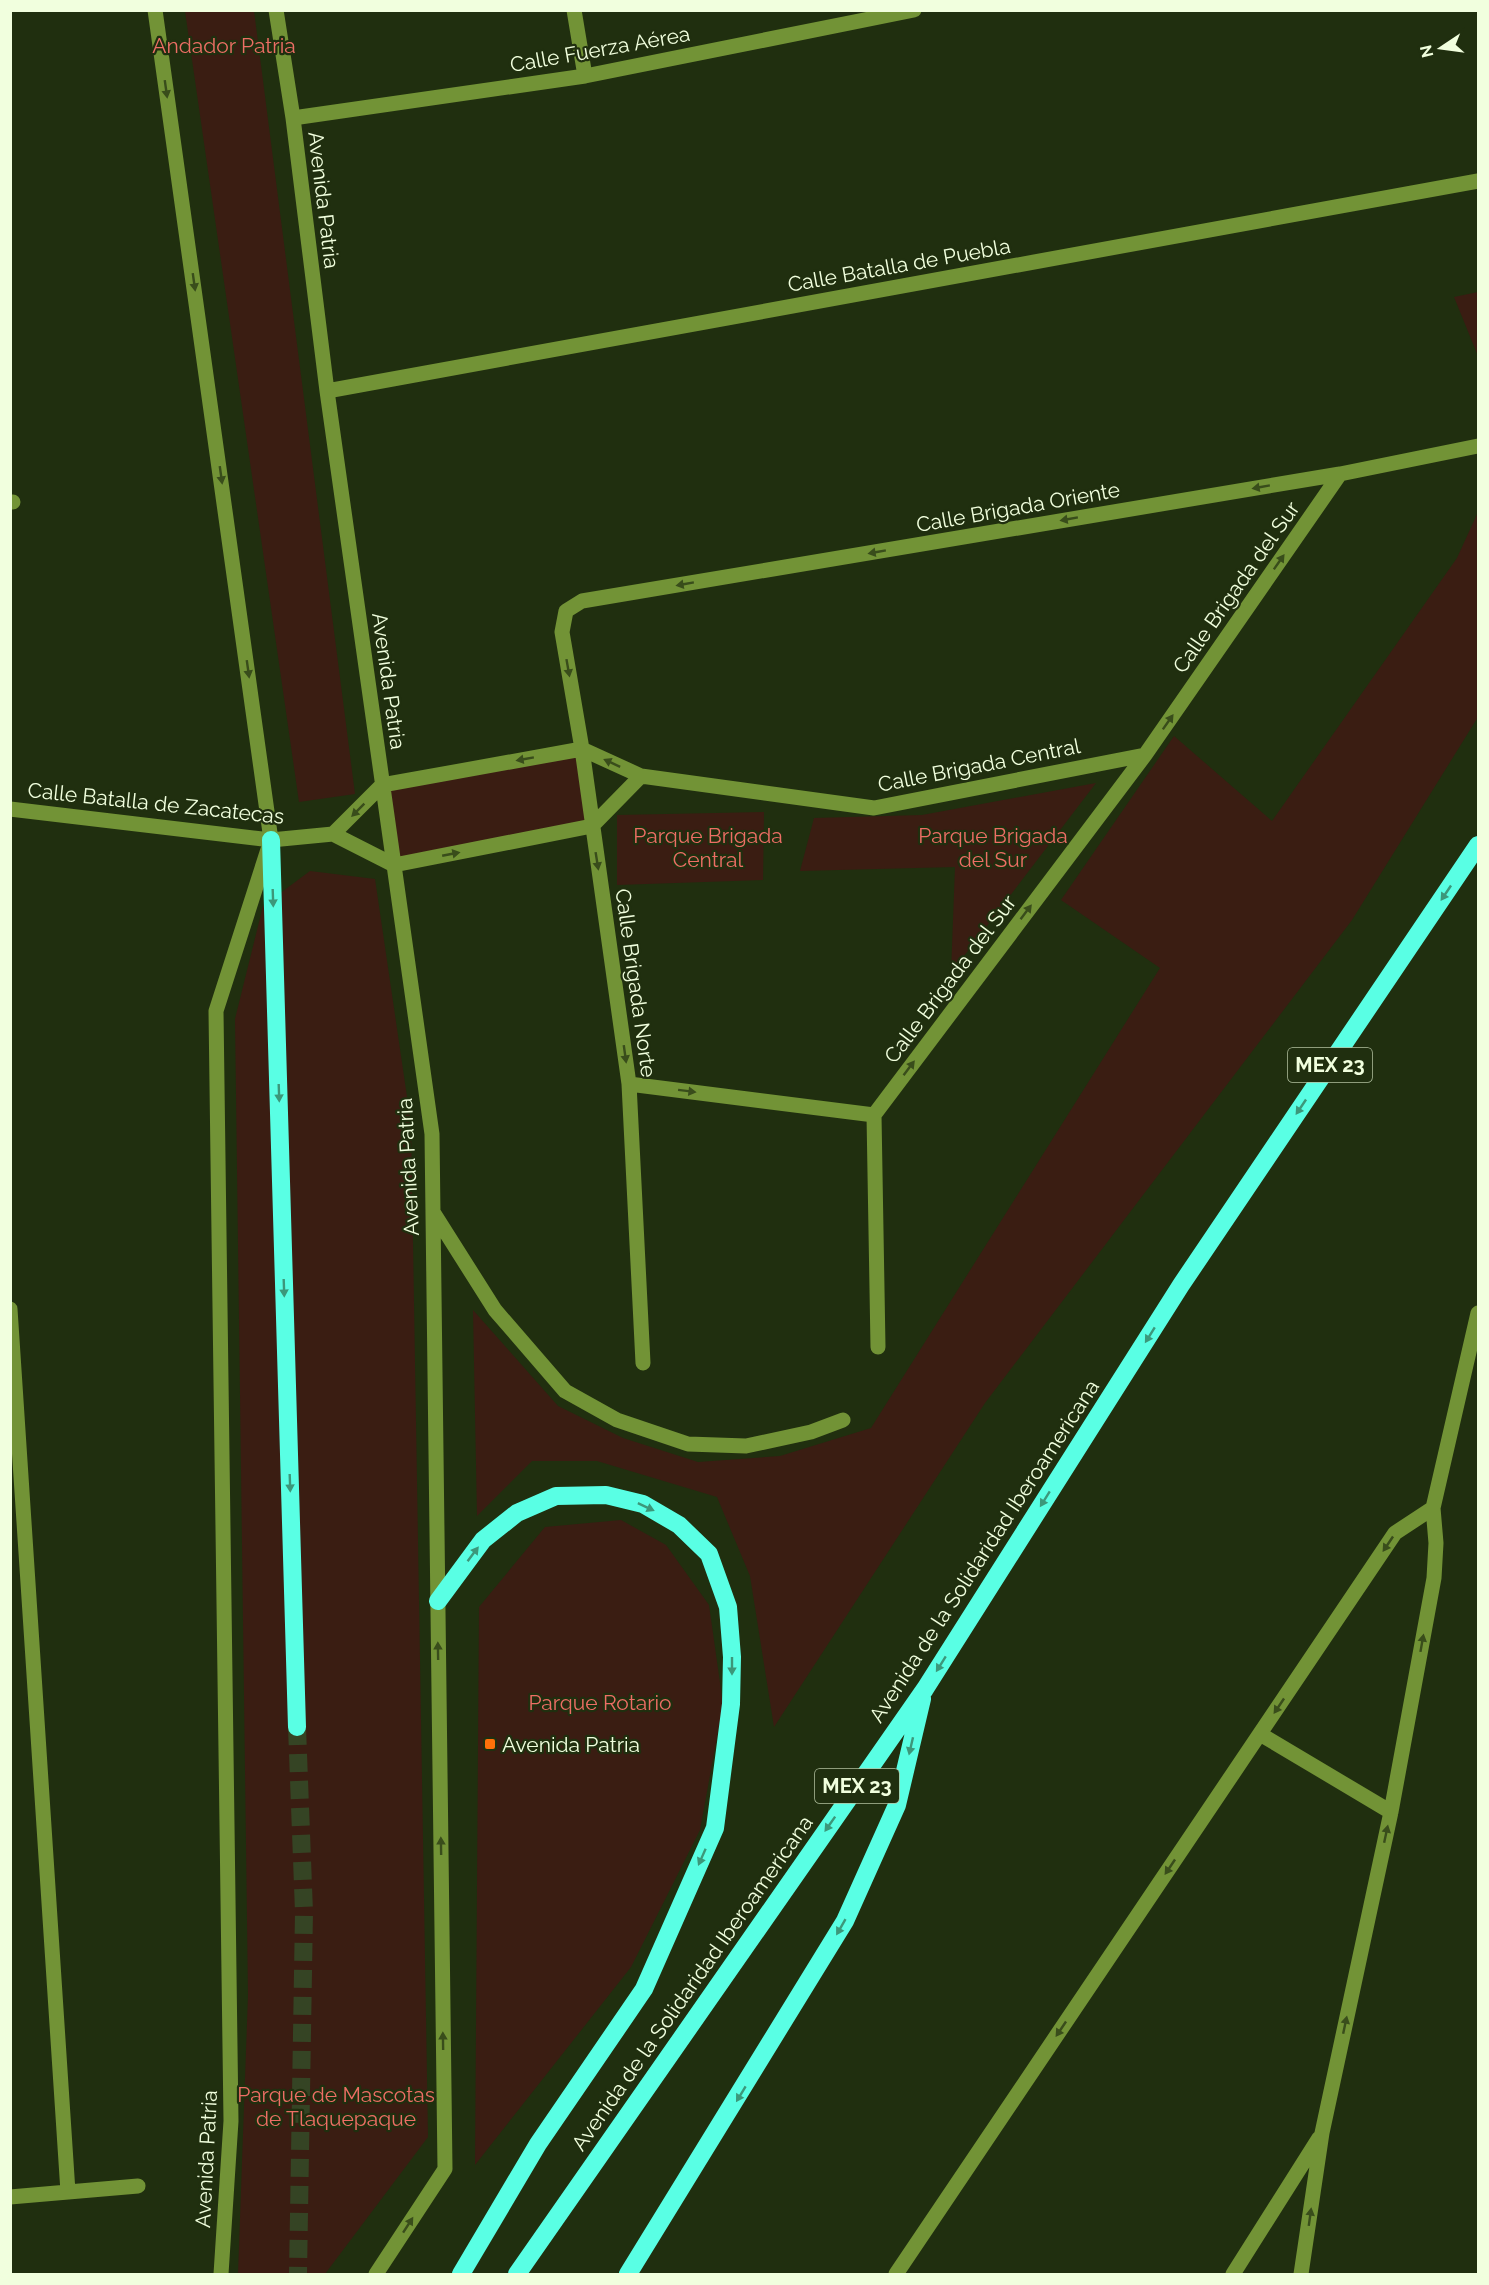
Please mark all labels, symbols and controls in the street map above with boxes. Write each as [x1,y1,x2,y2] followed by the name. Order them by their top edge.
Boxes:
[1411,18,1471,78] north arrow
[508,21,692,77] street label: Calle Fuerza Aérea
[152,33,296,58] park label: Andador Patria
[1416,43,1438,59] text: N
[162,80,171,99] one-way arrow
[303,130,345,270] street label: Avenida Patria
[786,233,1012,297] street label: Calle Batalla de Puebla
[189,273,198,292] one-way arrow
[216,466,225,485] one-way arrow
[914,477,1122,537] street label: Calle Brigada Oriente
[1252,483,1271,492] one-way arrow
[1167,496,1305,678] street label: Calle Brigada del Sur
[1059,515,1078,524] one-way arrow
[867,547,886,556] one-way arrow
[1273,554,1284,570] one-way arrow
[675,580,694,589] one-way arrow
[367,611,411,751] street label: Avenida Patria
[243,659,252,678] one-way arrow
[564,659,573,678] one-way arrow
[1162,715,1174,731] one-way arrow
[876,733,1083,797] street label: Calle Brigada Central
[515,755,534,764] one-way arrow
[603,758,620,767] one-way arrow
[27,777,285,829] street label: Calle Batalla de Zacatecas
[351,802,365,816] one-way arrow
[633,823,783,872] park label: Parque Brigada Central
[918,823,1068,872] park label: Parque Brigada del Sur
[442,849,461,858] one-way arrow
[593,852,602,871] one-way arrow
[1440,885,1452,901] one-way arrow
[610,887,662,1079] street label: Calle Brigada Norte
[268,889,278,908] one-way arrow
[879,890,1022,1068] street label: Calle Brigada del Sur
[1020,905,1032,920] one-way arrow
[620,1045,629,1064] one-way arrow
[1288,1048,1372,1082] road number: MEX 23
[903,1060,915,1076] one-way arrow
[274,1083,283,1102] one-way arrow
[677,1087,696,1096] one-way arrow
[392,1097,424,1237] street label: Avenida Patria
[1296,1099,1307,1115] one-way arrow
[280,1278,289,1297] one-way arrow
[1144,1326,1155,1343] one-way arrow
[864,1375,1104,1727] street label: Avenida de la Solidaridad Iberoamericana
[285,1473,294,1492] one-way arrow
[1040,1491,1051,1507] one-way arrow
[637,1502,655,1512] one-way arrow
[1383,1536,1394,1552] one-way arrow
[467,1546,479,1562] one-way arrow
[1418,1633,1427,1652] one-way arrow
[433,1642,443,1661] one-way arrow
[935,1656,946,1672] one-way arrow
[727,1657,737,1676] one-way arrow
[528,1690,672,1715] park label: Parque Rotario
[1273,1697,1285,1713] one-way arrow
[502,1732,640,1757] place label: Avenida Patria
[483,1737,497,1751] marker: Avenida Patria
[906,1737,916,1755] one-way arrow
[815,1769,899,1803] road number: MEX 23
[566,1811,818,2155] street label: Avenida de la Solidaridad Iberoamericana
[824,1816,836,1832] one-way arrow
[1382,1825,1392,1844] one-way arrow
[436,1837,446,1856] one-way arrow
[697,1849,707,1867] one-way arrow
[1164,1859,1176,1875] one-way arrow
[836,1919,847,1935] one-way arrow
[1341,2015,1350,2034] one-way arrow
[1055,2021,1067,2037] one-way arrow
[438,2032,448,2051] one-way arrow
[237,2082,435,2131] park label: Parque de Mascotas de Tlaquepaque
[735,2086,746,2102] one-way arrow
[190,2089,222,2229] street label: Avenida Patria
[1305,2207,1314,2226] one-way arrow
[402,2218,414,2234] one-way arrow

